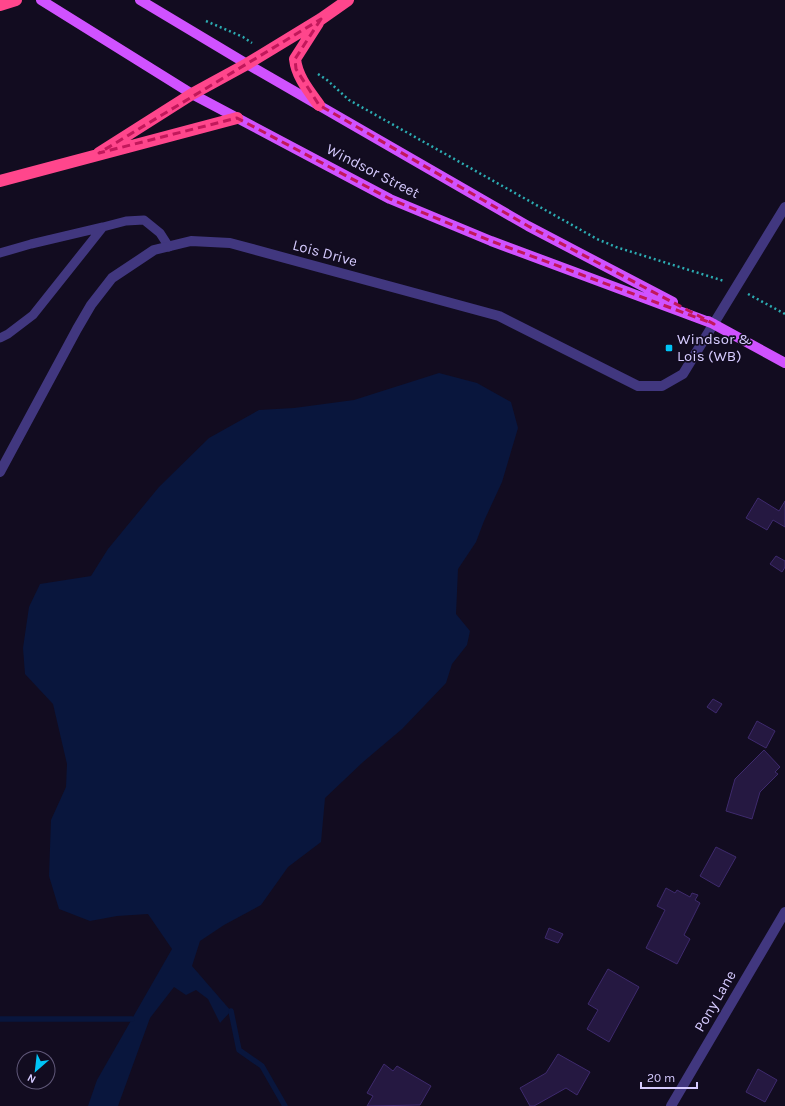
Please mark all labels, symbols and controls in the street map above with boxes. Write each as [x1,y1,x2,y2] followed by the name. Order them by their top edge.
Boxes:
[323,140,423,202] street label: Windsor Street
[291,236,359,270] street label: Lois Drive
[677,330,752,365] place label: Windsor & Lois (WB)
[664,343,674,353] marker: Windsor & Lois (WB)
[690,967,740,1035] street label: Pony Lane
[16,1050,56,1090] north arrow
[641,1064,697,1090] scale bar
[25,1071,38,1086] text: N
[647,1071,675,1085] text: 20 m

